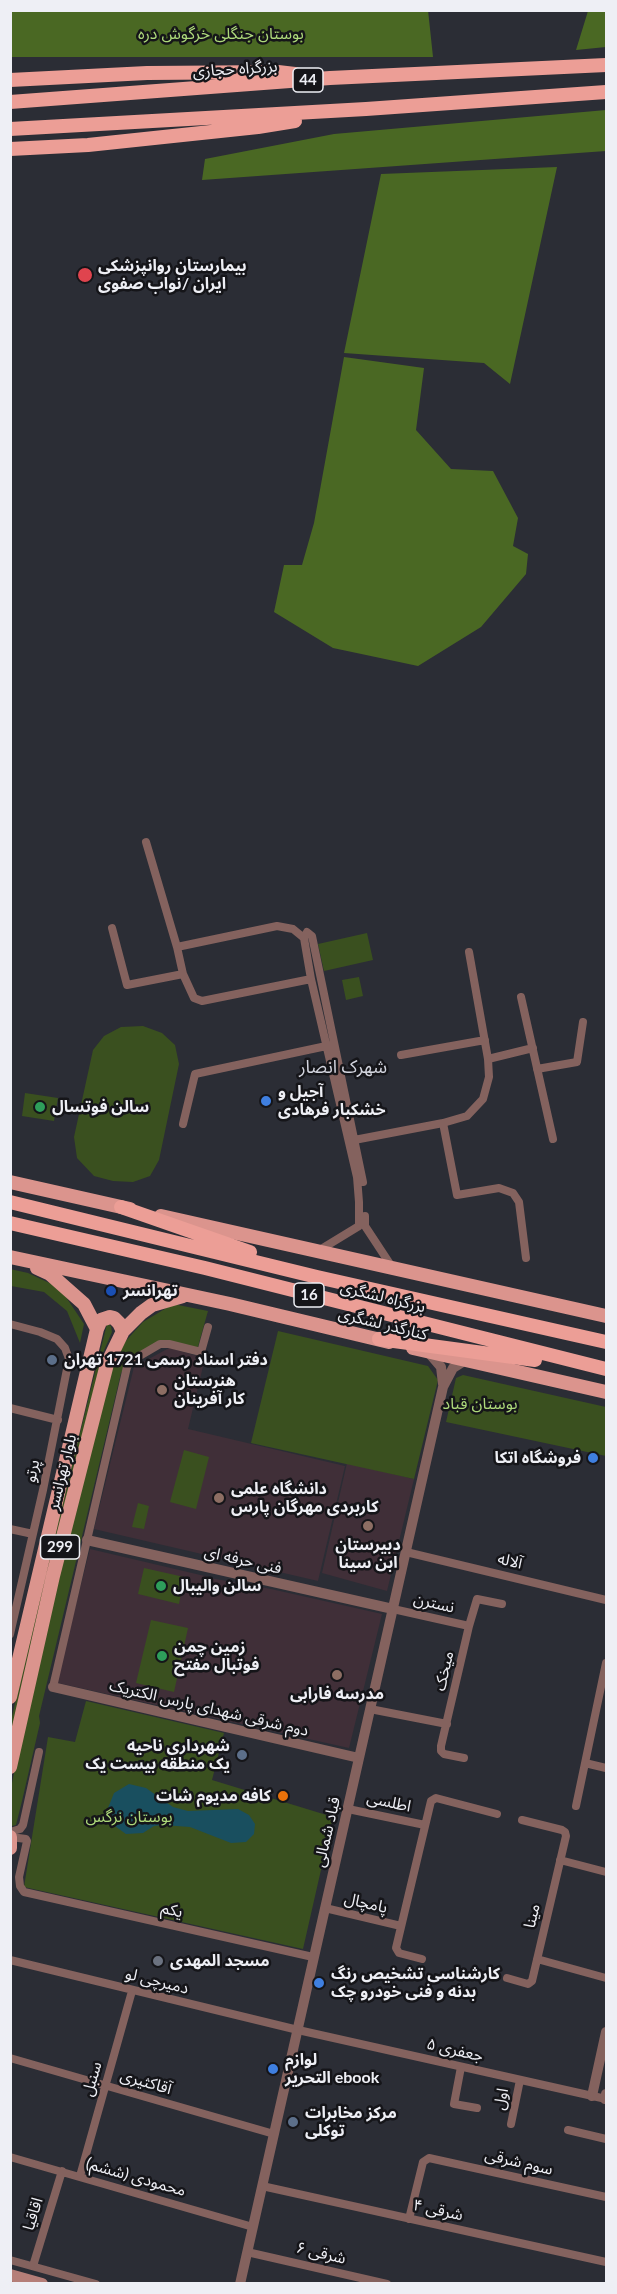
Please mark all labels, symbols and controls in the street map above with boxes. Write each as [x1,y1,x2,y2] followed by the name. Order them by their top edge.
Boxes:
[138,24,304,44] park label: بوستان جنگلی خرگوش دره
[192,56,278,82] street label: بزرگراه حجازی
[293,68,323,92] road number: 44
[98,256,247,294] place label: بیمارستان روانپزشکی ایران /نواب صفوی
[76,266,94,284] marker: بیمارستان روانپزشکی ایران /نواب صفوی
[299,1056,387,1078] district label: شهرک انصار
[278,1082,386,1120] place label: آجیل و خشکبار فرهادی
[259,1094,273,1108] marker: آجیل و خشکبار فرهادی
[52,1097,149,1117] place label: سالن فوتسال
[33,1100,47,1114] marker: سالن فوتسال
[338,1277,428,1317] street label: بزرگراه لشگری
[123,1281,178,1301] place label: تهرانسر
[294,1283,324,1307] road number: 16
[104,1284,118,1298] marker: تهرانسر
[336,1304,430,1344] street label: کنارگذر لشگری
[64,1350,268,1370] place label: دفتر اسناد رسمی 1721 تهران
[45,1353,59,1367] marker: دفتر اسناد رسمی 1721 تهران
[174,1371,245,1409] place label: هنرستان کار آفرینان
[155,1383,169,1397] marker: هنرستان کار آفرینان
[442,1394,518,1414] park label: بوستان قباد
[43,1432,81,1512] street label: بلوار تهرانسر
[495,1448,581,1468] place label: فروشگاه اتکا
[586,1451,600,1465] marker: فروشگاه اتکا
[20,1458,44,1484] street label: پرتو
[231,1479,378,1517] place label: دانشگاه علمی کاربردی مهرگان پارس
[212,1491,226,1505] marker: دانشگاه علمی کاربردی مهرگان پارس
[361,1519,375,1533] marker: دبیرستان ابن سینا
[40,1535,80,1559] road number: 299
[335,1535,401,1573] place label: دبیرستان ابن سینا
[202,1542,284,1578] street label: فنی حرفه ای
[496,1549,524,1573] street label: آلاله
[173,1576,262,1596] place label: سالن والیبال
[154,1579,168,1593] marker: سالن والیبال
[412,1589,456,1617] street label: نسترن
[174,1637,259,1675] place label: زمین چمن فوتبال مفتح
[155,1649,169,1663] marker: زمین چمن فوتبال مفتح
[430,1649,458,1693] street label: میخک
[330,1668,344,1682] marker: مدرسه فارابی
[108,1676,310,1740] street label: دوم شرقی شهدای پارس الکتریک
[290,1684,384,1704] place label: مدرسه فارابی
[85,1736,230,1774] place label: شهرداری ناحیه یک منطقه بیست یک
[235,1748,249,1762] marker: شهرداری ناحیه یک منطقه بیست یک
[156,1786,271,1806] place label: کافه مدیوم شات
[365,1788,413,1816] street label: اطلسی
[276,1789,290,1803] marker: کافه مدیوم شات
[310,1795,344,1869] street label: قباد شمالی
[86,1807,172,1827] park label: بوستان نرگس
[342,1889,390,1917] street label: پامچال
[159,1898,185,1922] street label: یکم
[520,1902,544,1930] street label: مینا
[170,1951,270,1971] place label: مسجد المهدی
[151,1954,165,1968] marker: مسجد المهدی
[123,1964,191,1998] street label: دمیرچی لو
[331,1964,500,2002] place label: کارشناسی تشخیص رنگ بدنه و فنی خودرو چک
[312,1976,326,1990] marker: کارشناسی تشخیص رنگ بدنه و فنی خودرو چک
[425,2034,485,2066] street label: جعفری ۵
[285,2050,379,2088] place label: لوازم التحریر ebook
[78,2059,106,2099] street label: سنبل
[266,2062,280,2076] marker: لوازم التحریر ebook
[118,2066,174,2098] street label: آقاکثیری
[489,2086,513,2112] street label: اول
[305,2103,397,2141] place label: مرکز مخابرات توکلی
[286,2115,300,2129] marker: مرکز مخابرات توکلی
[483,2145,555,2179] street label: سوم شرقی
[84,2154,188,2200] street label: محمودی (ششم)
[19,2195,47,2233] street label: اقاقیا
[411,2195,465,2225] street label: ۴ شرقی
[294,2238,348,2268] street label: ۶ شرقی

